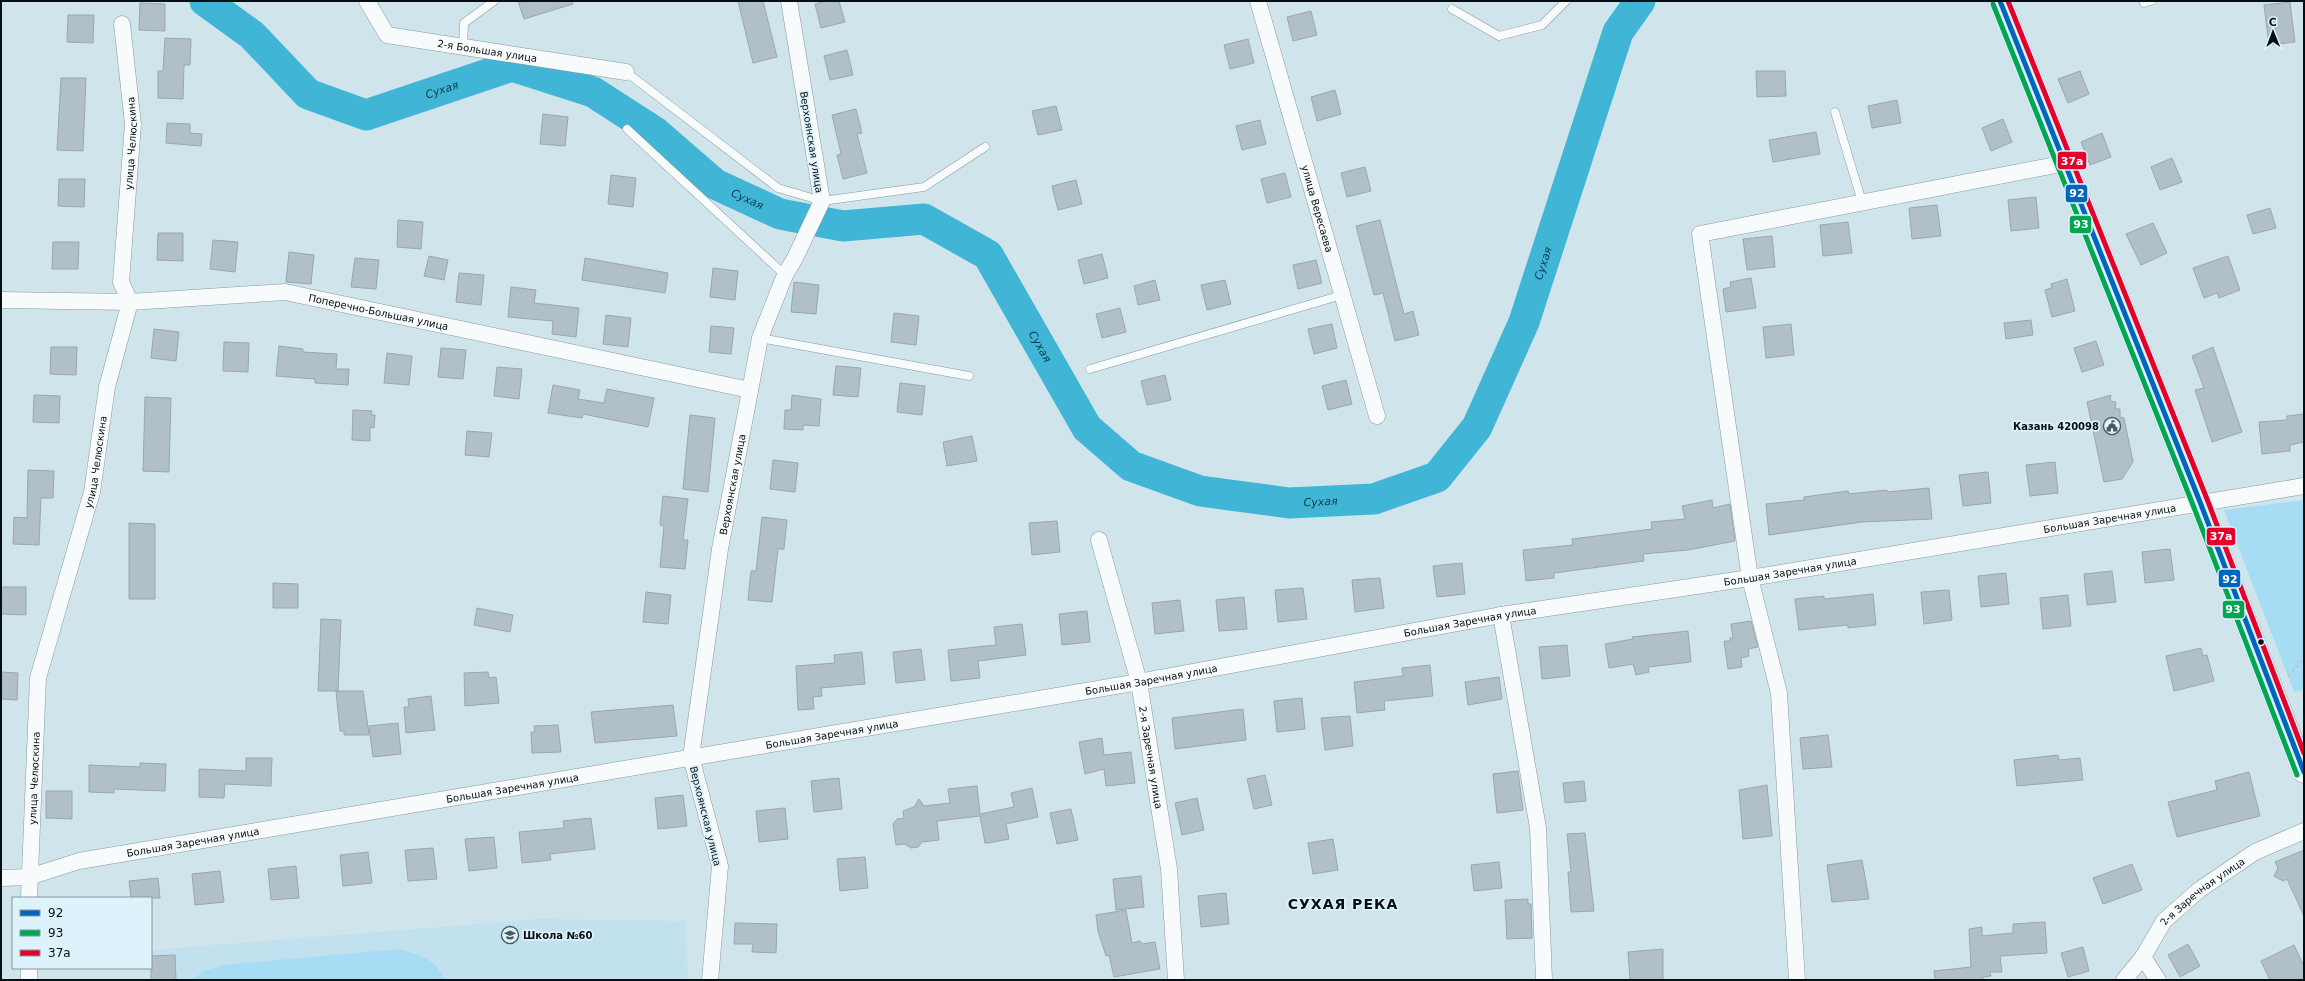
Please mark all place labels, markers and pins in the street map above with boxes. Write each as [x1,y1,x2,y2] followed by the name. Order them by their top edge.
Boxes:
[2102,416,2122,436] public building icon: Казань 420098
[2013,421,2099,432] place label: Казань 420098
[2256,637,2266,647] unlabelled marker
[500,925,520,945] school or university icon: Школа №60
[523,930,593,941] place label: Школа №60

